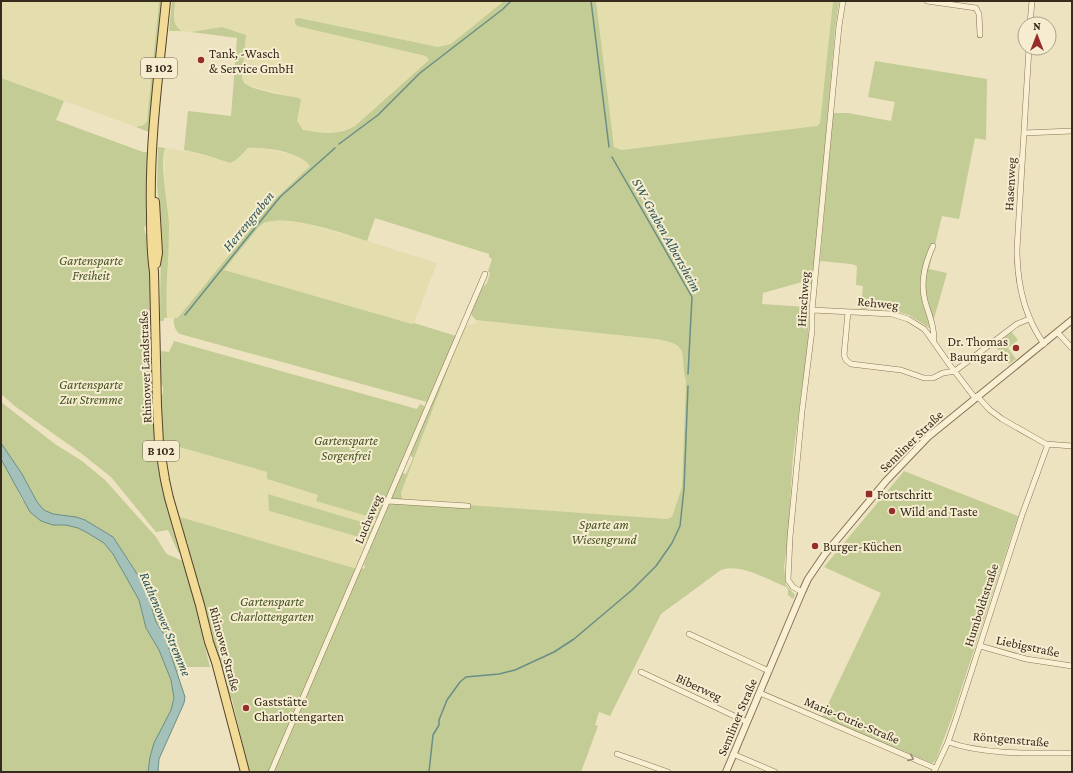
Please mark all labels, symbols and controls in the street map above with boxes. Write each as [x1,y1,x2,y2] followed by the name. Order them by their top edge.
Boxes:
[1017,16,1057,56] north arrow
[1033,20,1041,32] text: N
[209,46,294,76] place label: Tank, -Wasch & Service GmbH
[196,55,206,65] marker: Tank, -Wasch & Service GmbH
[141,58,177,78] road number: B 102
[1001,156,1019,211] street label: Hasenweg
[629,175,705,295] water label: SW-Graben Albertsheim
[219,188,277,254] water label: Herrengraben
[59,253,123,283] park label: Gartensparte Freiheit
[794,270,812,327] street label: Hirschweg
[857,293,900,313] street label: Rehweg
[136,310,154,423] street label: Rhinower Landstraße
[947,334,1009,364] place label: Dr. Thomas Baumgardt
[1011,343,1021,353] marker: Dr. Thomas Baumgardt
[59,377,123,407] park label: Gartensparte Zur Stremme
[876,407,946,475] street label: Semliner Straße
[314,433,378,463] park label: Gartensparte Sorgenfrei
[143,441,179,461] road number: B 102
[877,487,933,502] place label: Fortschritt
[864,489,874,499] marker: Fortschritt
[351,491,385,546] street label: Luchsweg
[900,504,978,519] place label: Wild and Taste
[887,506,897,516] marker: Wild and Taste
[571,517,637,547] park label: Sparte am Wiesengrund
[823,539,902,554] place label: Burger-Küchen
[810,541,820,551] marker: Burger-Küchen
[961,561,1002,648] street label: Humboldtstraße
[137,570,195,679] water label: Rathenower Stremme
[230,594,314,624] park label: Gartensparte Charlottengarten
[207,605,244,693] street label: Rhinower Straße
[995,632,1061,660] street label: Liebigstraße
[674,670,725,704] street label: Biberweg
[714,676,760,758] street label: Semliner Straße
[802,693,902,747] street label: Marie-Curie-Straße
[254,694,344,724] place label: Gaststätte Charlottengarten
[241,703,251,713] marker: Gaststätte Charlottengarten
[972,728,1050,750] street label: Röntgenstraße
[907,753,915,761] one-way arrow

